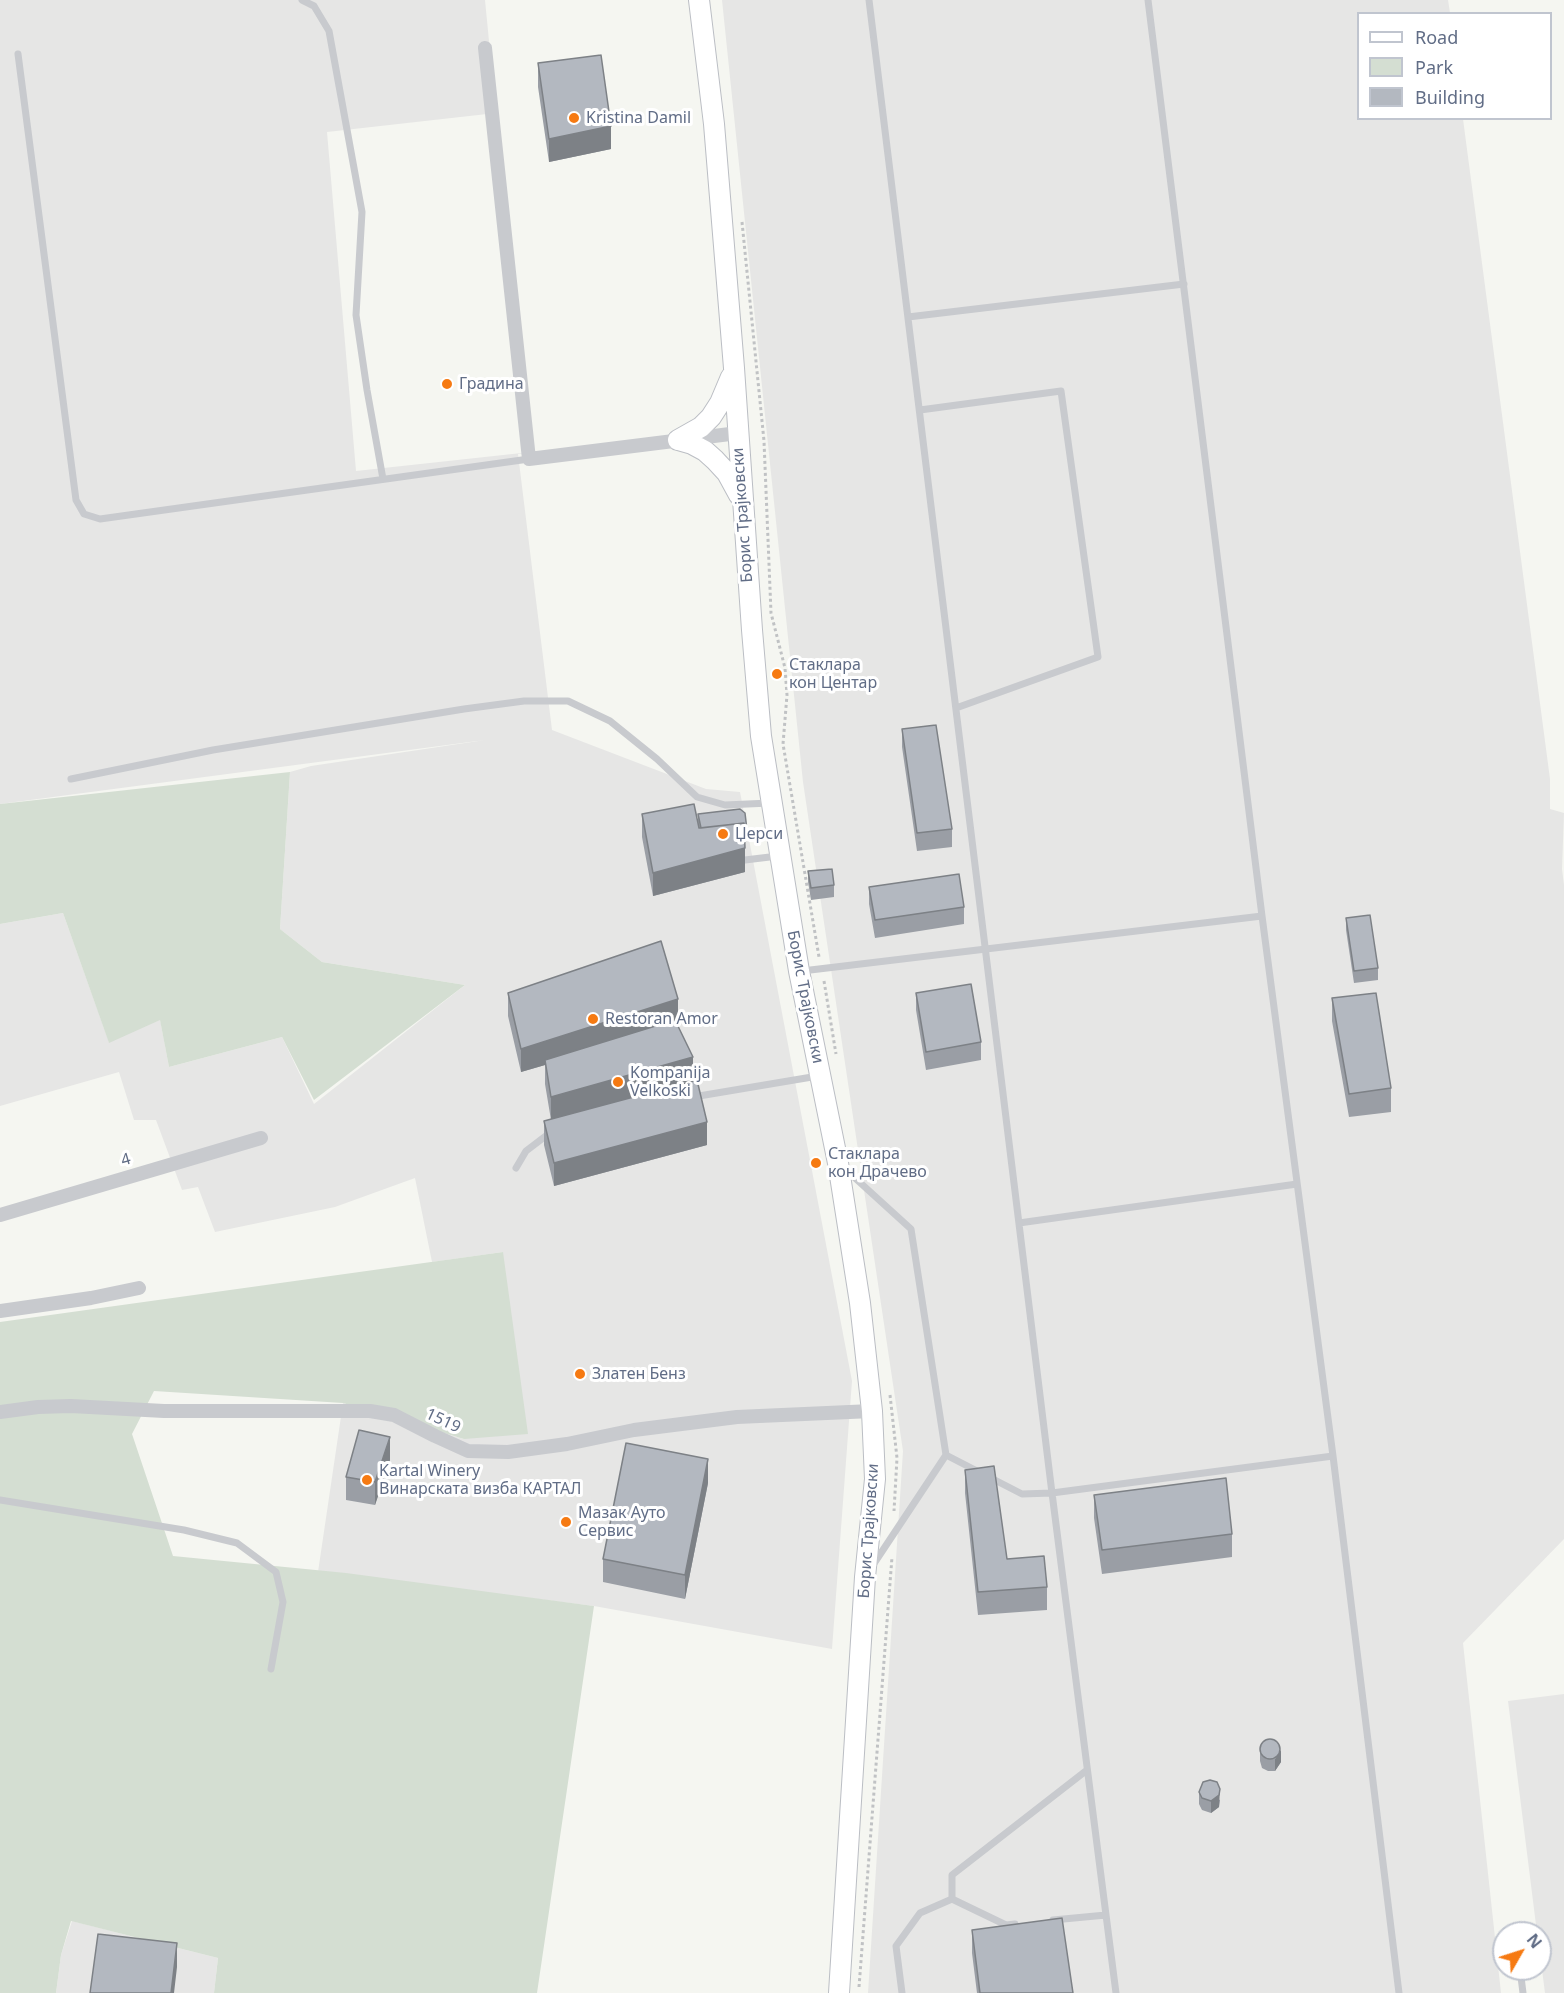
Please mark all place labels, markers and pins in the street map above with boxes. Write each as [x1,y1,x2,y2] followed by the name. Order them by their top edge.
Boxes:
[586,108,691,128] place label: Kristina Damil
[567,111,581,125] marker: Kristina Damil
[459,374,524,394] place label: Градина
[440,377,454,391] marker: Градина
[789,655,877,693] place label: Стаклара кон Центар
[770,667,784,681] marker: Стаклара кон Центар
[735,824,783,844] place label: Џерси
[716,827,730,841] marker: Џерси
[605,1009,718,1029] place label: Restoran Amor
[586,1012,600,1026] marker: Restoran Amor
[630,1063,710,1101] place label: Kompanija Velkoski
[611,1075,625,1089] marker: Kompanija Velkoski
[828,1144,927,1182] place label: Стаклара кон Драчево
[809,1156,823,1170] marker: Стаклара кон Драчево
[592,1364,686,1384] place label: Златен Бенз
[573,1367,587,1381] marker: Златен Бенз
[379,1461,581,1499] place label: Kartal Winery Винарската визба КАРТАЛ
[360,1473,374,1487] marker: Kartal Winery Винарската визба КАРТАЛ
[578,1503,666,1541] place label: Мазак Ауто Сервис
[559,1515,573,1529] marker: Мазак Ауто Сервис

